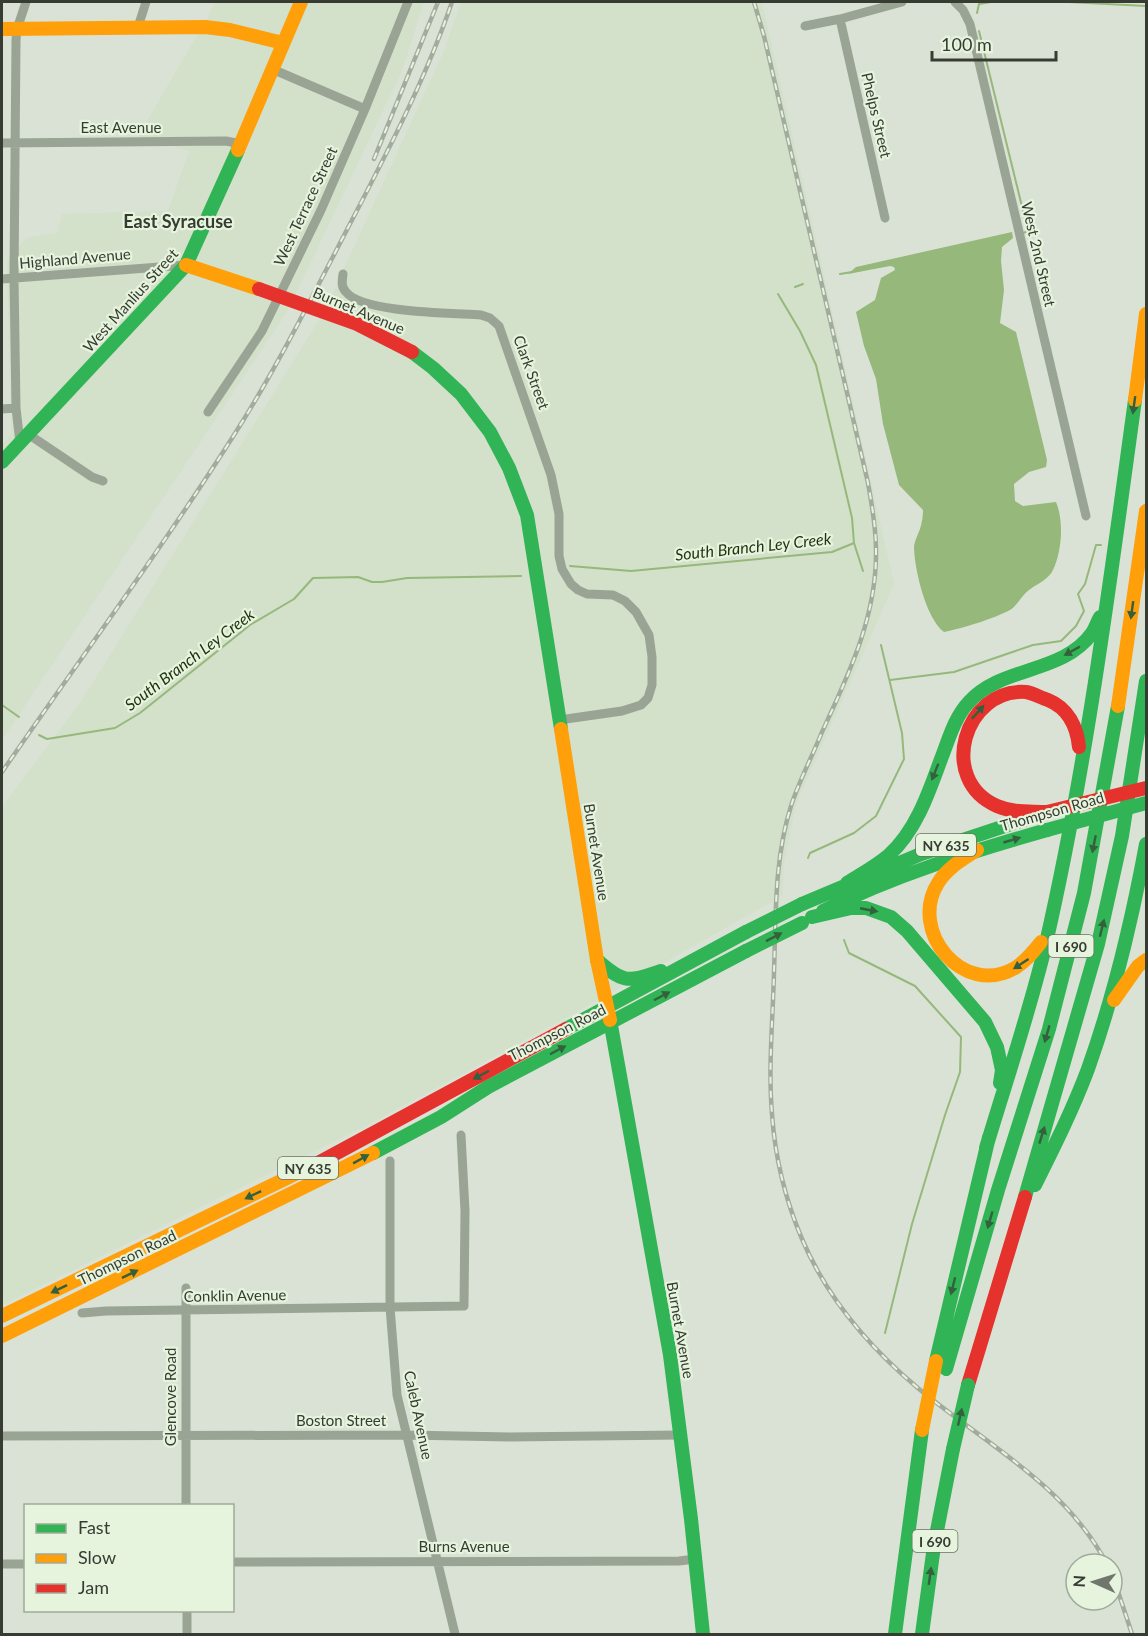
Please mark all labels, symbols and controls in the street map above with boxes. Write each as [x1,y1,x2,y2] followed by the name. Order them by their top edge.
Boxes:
[932,24,1056,62] scale bar
[941,33,992,55] text: 100 m
[858,71,896,160] street label: Phelps Street
[81,118,162,136] street label: East Avenue
[270,143,341,268] street label: West Terrace Street
[1018,200,1060,309] street label: West 2nd Street
[123,210,233,232] district label: East Syracuse
[18,244,132,272] street label: Highland Avenue
[79,244,182,356] street label: West Manlius Street
[310,283,408,337] street label: Burnet Avenue
[510,333,554,412] street label: Clark Street
[1129,396,1139,415] one-way arrow
[674,528,832,564] water label: South Branch Ley Creek
[1127,601,1136,620] one-way arrow
[121,604,258,714] water label: South Branch Ley Creek
[1064,645,1080,656] one-way arrow
[972,705,985,720] one-way arrow
[930,764,940,782] one-way arrow
[998,788,1106,834] street label: Thompson Road
[580,802,614,902] street label: Burnet Avenue
[916,834,976,856] road number: NY 635
[1003,835,1021,844] one-way arrow
[1089,835,1098,854] one-way arrow
[860,906,879,915] one-way arrow
[1098,919,1108,937] one-way arrow
[765,933,782,942] one-way arrow
[1048,935,1094,957] road number: I 690
[1013,959,1029,970] one-way arrow
[654,991,671,1001] one-way arrow
[505,1000,609,1064] street label: Thompson Road
[1042,1025,1051,1043] one-way arrow
[549,1045,567,1055] one-way arrow
[473,1070,490,1080] one-way arrow
[1038,1126,1047,1144] one-way arrow
[353,1154,370,1164] one-way arrow
[278,1157,338,1179] road number: NY 635
[245,1190,262,1199] one-way arrow
[985,1211,994,1229] one-way arrow
[75,1225,179,1289] street label: Thompson Road
[121,1269,138,1278] one-way arrow
[947,1277,957,1295] one-way arrow
[664,1280,698,1380] street label: Burnet Avenue
[50,1284,67,1293] one-way arrow
[183,1285,287,1305] street label: Conklin Avenue
[161,1348,179,1446] street label: Glencove Road
[401,1369,437,1461] street label: Caleb Avenue
[956,1408,966,1426] one-way arrow
[296,1411,387,1429] street label: Boston Street
[24,1504,234,1612] legend
[78,1516,111,1538] text: Fast
[912,1530,958,1552] road number: I 690
[418,1537,510,1555] street label: Burns Avenue
[78,1546,116,1568] text: Slow
[1064,1552,1124,1612] north arrow
[925,1567,934,1586] one-way arrow
[1069,1575,1088,1588] text: N
[78,1576,109,1598] text: Jam

